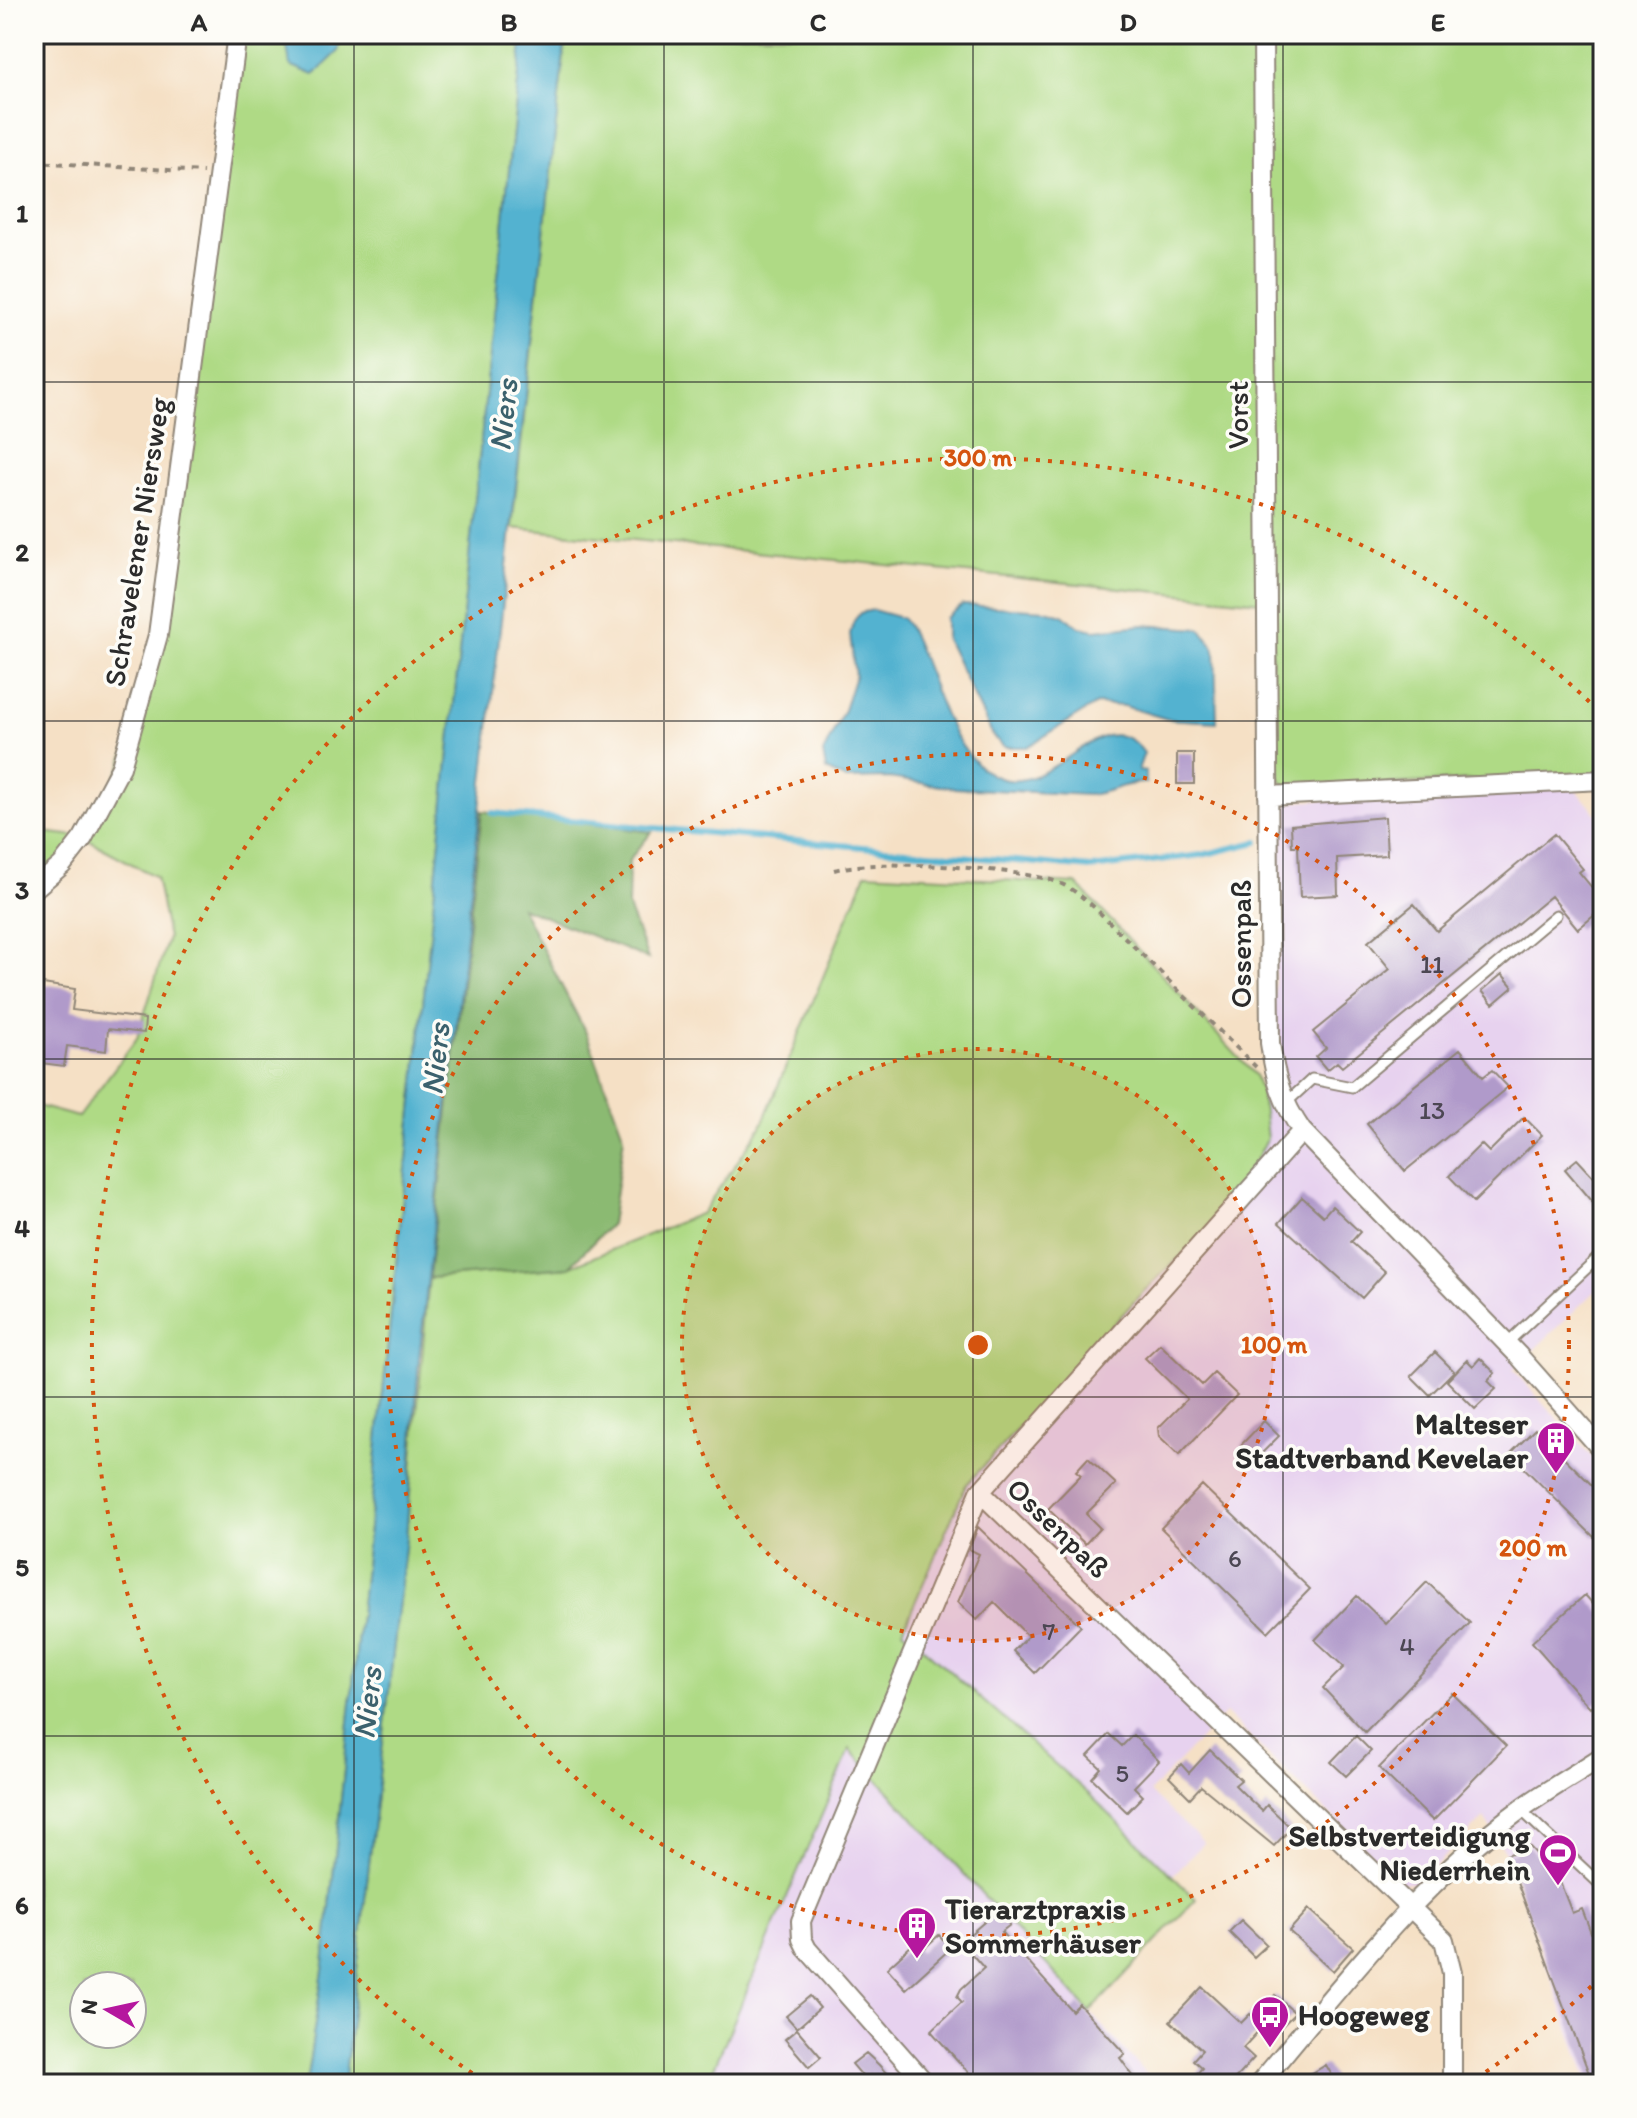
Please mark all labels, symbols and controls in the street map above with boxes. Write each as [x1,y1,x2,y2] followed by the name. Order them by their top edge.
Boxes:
[190,6,208,38] text: A
[501,6,518,38] text: B
[810,6,827,38] text: C
[1119,6,1137,38] text: D
[1431,6,1445,38] text: E
[16,197,28,229] text: 1
[480,375,526,453] water label: Niers
[1219,381,1256,449] street label: Vorst
[95,394,178,689] street label: Schravelener Niersweg
[944,443,1013,472] text: 300 m
[15,536,29,568] text: 2
[15,874,29,906] text: 3
[1222,880,1259,1008] street label: Ossenpaß
[1420,948,1444,980] house number: 11
[412,1019,458,1097] water label: Niers
[1419,1094,1445,1126] house number: 13
[14,1212,30,1244] text: 4
[1241,1330,1308,1359] text: 100 m
[964,1331,992,1359] centre of rings
[1235,1405,1529,1476] place label: Malteser Stadtverband Kevelaer
[1535,1420,1577,1475] building icon: Malteser Stadtverband Kevelaer
[999,1470,1118,1586] street label: Ossenpaß
[1499,1533,1568,1562] text: 200 m
[1228,1542,1242,1574] house number: 6
[15,1551,29,1583] text: 5
[1043,1615,1056,1647] house number: 7
[1399,1630,1415,1662] house number: 4
[344,1663,390,1741] water label: Niers
[1115,1757,1129,1789] house number: 5
[1289,1817,1531,1888] place label: Selbstverteidigung Niederrhein
[1537,1832,1579,1887] sports icon: Selbstverteidigung Niederrhein
[15,1889,29,1921] text: 6
[944,1890,1142,1961] place label: Tierarztpraxis Sommerhäuser
[896,1905,938,1960] building icon: Tierarztpraxis Sommerhäuser
[68,1970,148,2050] north arrow
[1249,1994,1291,2049] bus stop icon: Hoogeweg
[1298,1996,1430,2033] place label: Hoogeweg
[74,1997,103,2016] text: N

